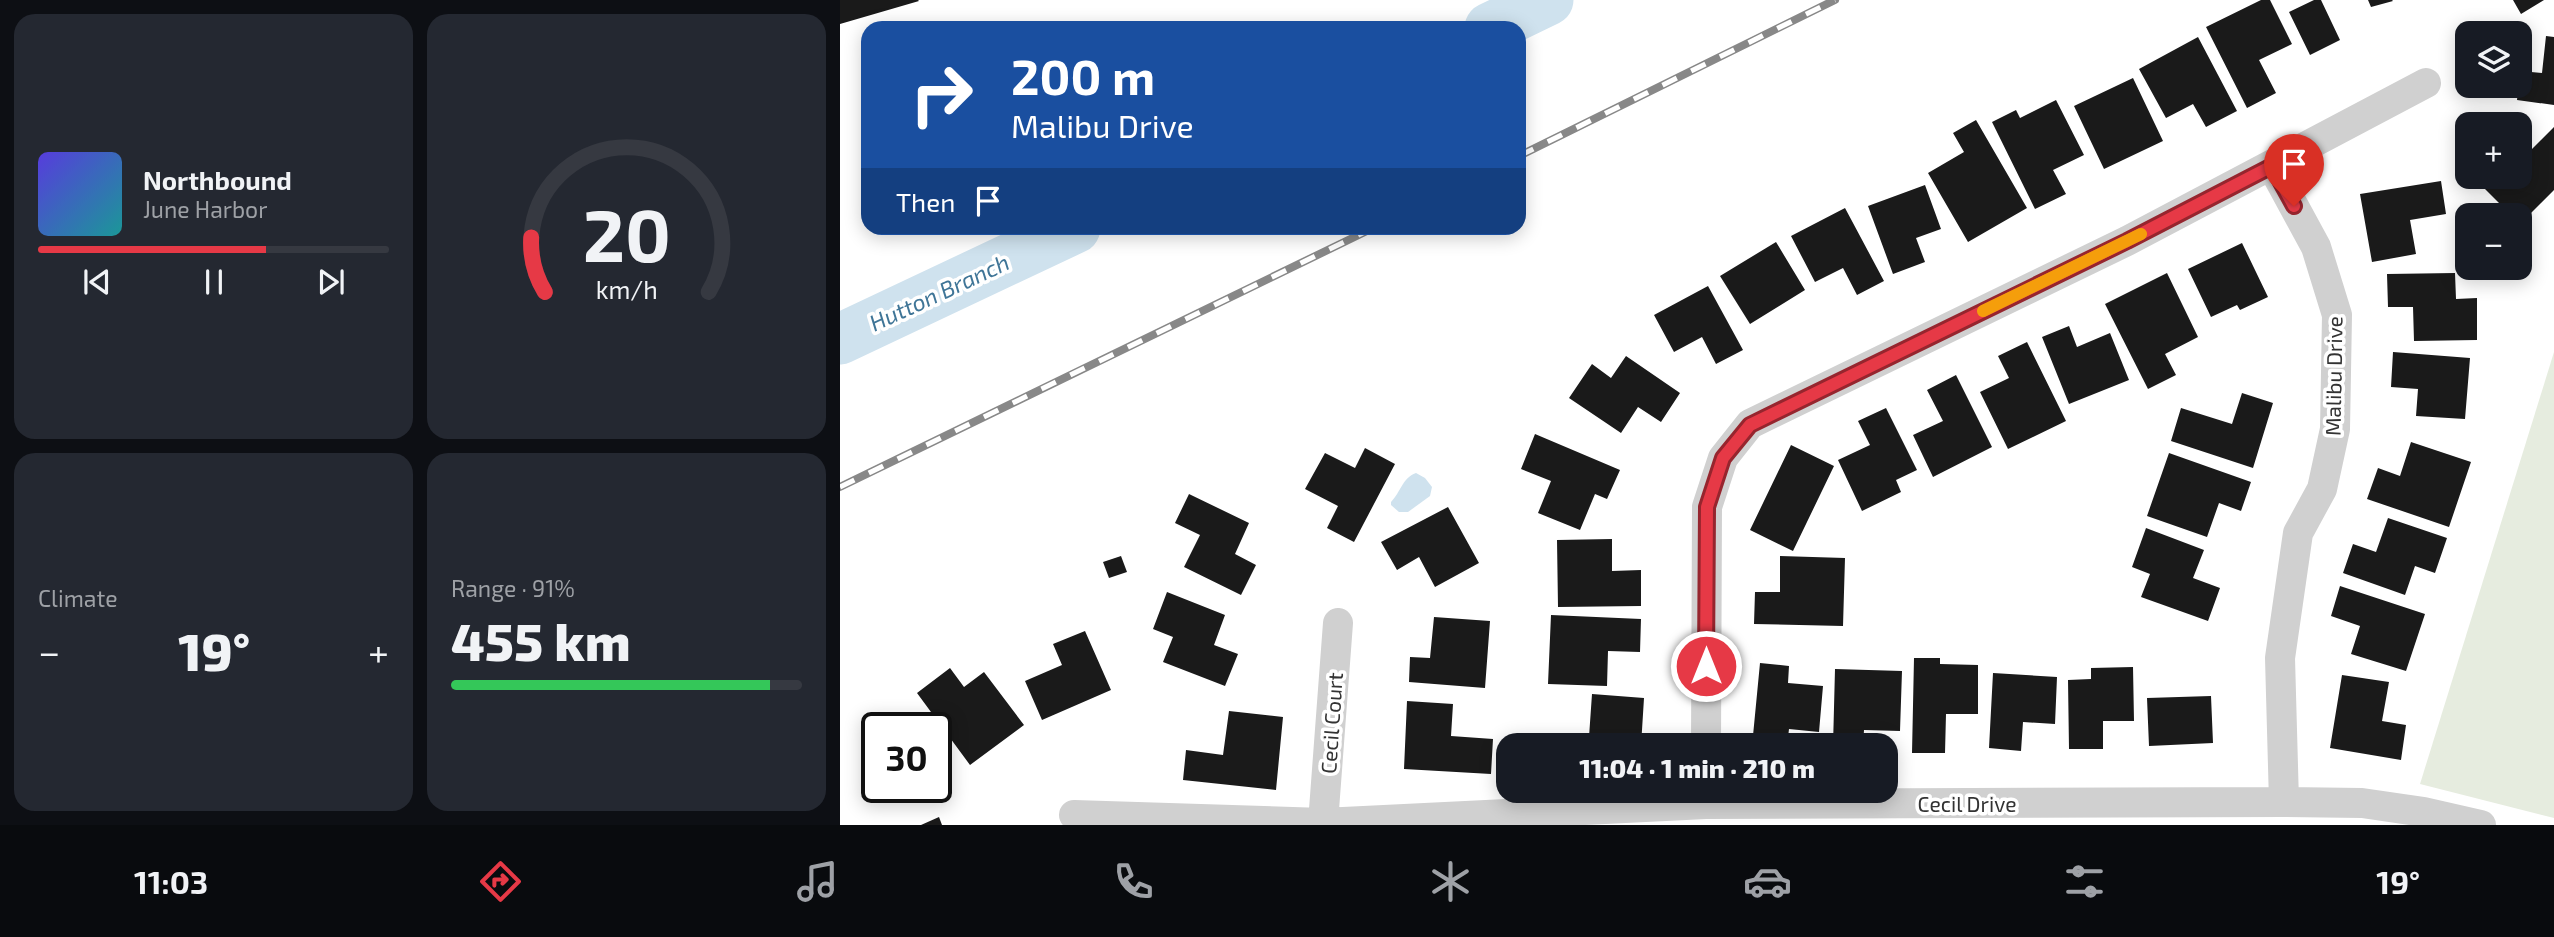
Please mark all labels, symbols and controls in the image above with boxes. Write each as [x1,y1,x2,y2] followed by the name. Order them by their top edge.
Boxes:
[2455,21,2532,280] map controls
[2455,21,2532,98] button: layers
[1011,46,1155,105] text: 200 m
[896,49,987,140] icon: right
[1011,106,1194,144] text: Malibu Drive
[2455,112,2532,189] button: +
[2264,134,2324,206] pin
[2275,145,2313,183] icon: arrive
[143,164,292,195] text: Northbound
[969,182,1007,220] icon: arrive
[896,186,955,217] text: Then
[582,190,671,278] text: 20
[143,195,267,223] text: June Harbor
[2455,203,2532,280] button: −
[865,247,1013,337] water label: Hutton Branch
[78,263,116,301] icon: previous
[195,263,233,301] icon: pause
[312,263,350,301] icon: next
[595,274,658,304] text: km/h
[2319,316,2347,436] street label: Malibu Drive
[451,574,575,602] text: Range · 91%
[38,584,118,612] text: Climate
[451,609,631,671] text: 455 km
[178,619,250,681] text: 19°
[38,628,60,674] text: −
[368,628,389,674] text: +
[1669,629,1743,703] position arrow
[1315,672,1347,774] street label: Cecil Court
[861,712,952,803] speed limit sign: 30
[1579,752,1815,783] text: 11:04 · 1 min · 210 m
[1918,791,2016,816] street label: Cecil Drive
[476,857,525,906] icon: directions
[793,857,842,906] icon: music
[1109,857,1158,906] icon: phone
[1426,857,1475,906] icon: climate
[1743,857,1792,906] icon: car
[2060,857,2109,906] icon: filters
[134,862,208,900] text: 11:03
[2376,862,2420,900] text: 19°

